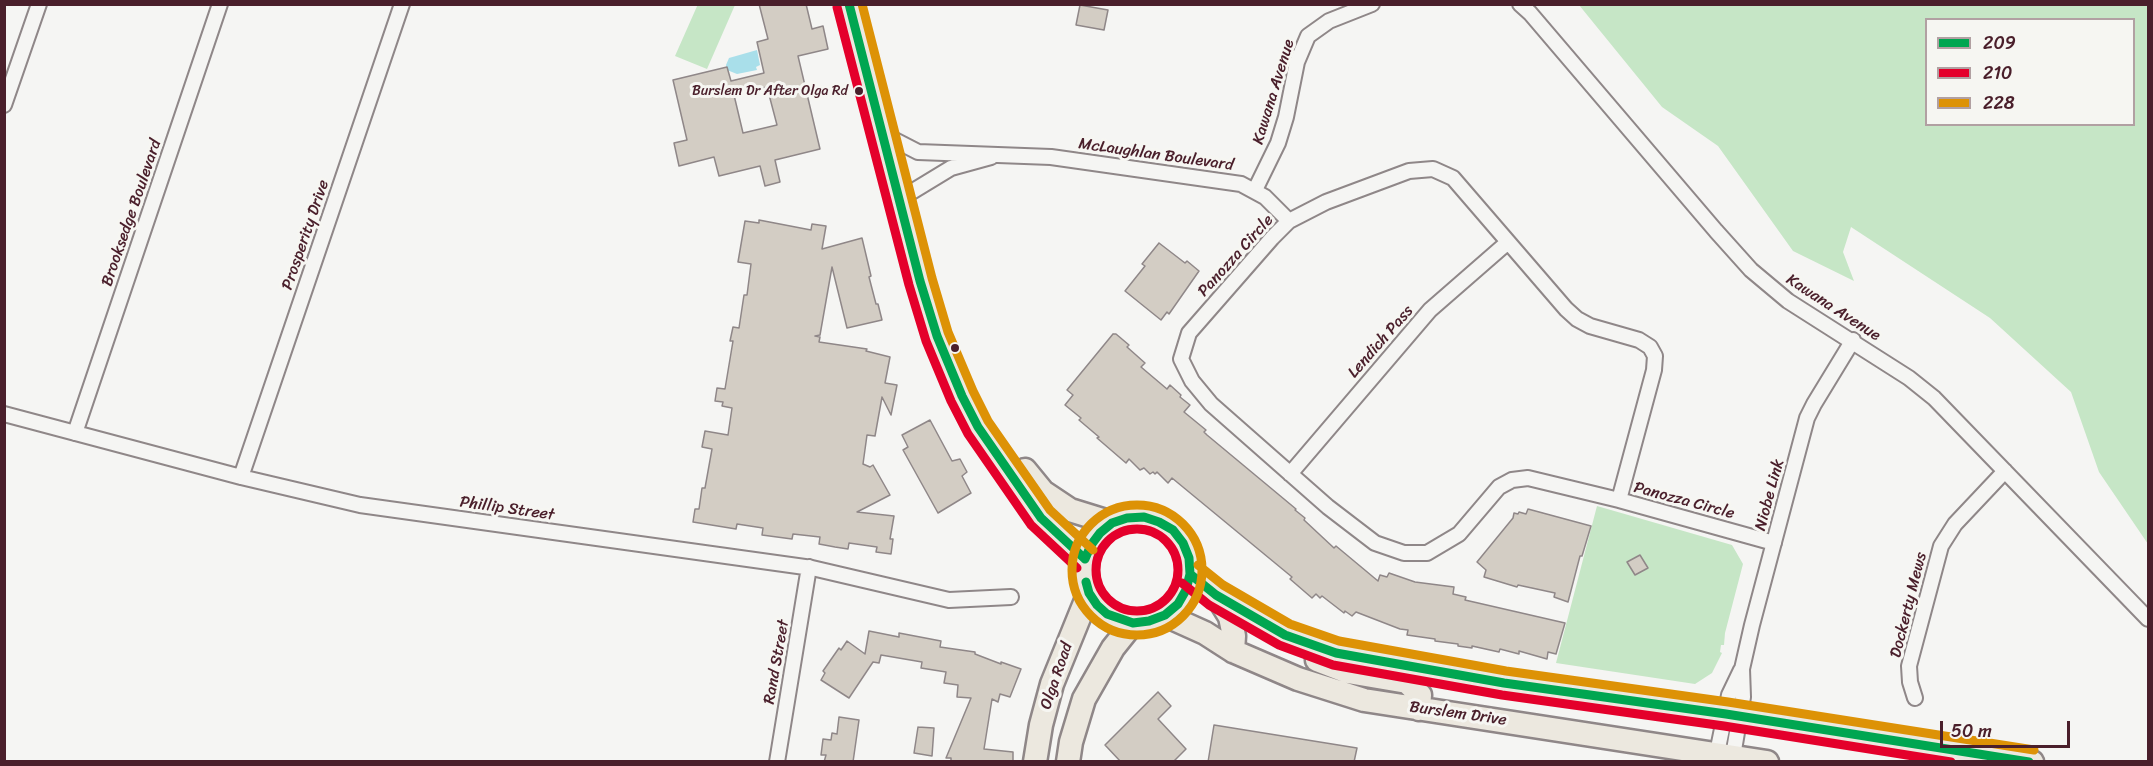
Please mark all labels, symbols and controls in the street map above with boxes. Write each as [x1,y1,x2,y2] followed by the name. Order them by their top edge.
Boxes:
[1925,18,2135,126] legend
[1983,27,2016,59] text: 209
[1249,37,1299,147] street label: Kawana Avenue
[1983,57,2012,89] text: 210
[692,83,848,99] place label: Burslem Dr After Olga Rd
[853,85,865,97] marker: Burslem Dr After Olga Rd
[1983,87,2015,119] text: 228
[1077,135,1235,175] street label: McLaughlan Boulevard
[98,137,166,289] street label: Brooksedge Boulevard
[278,178,334,292] street label: Prosperity Drive
[1194,211,1278,301] street label: Panozza Circle
[1782,270,1884,346] street label: Kawana Avenue
[1344,302,1418,382] street label: Lendich Pass
[949,342,961,354] unlabelled marker
[1751,457,1789,533] street label: Niobe Link
[1631,478,1737,524] street label: Panozza Circle
[459,493,555,525] street label: Phillip Street
[1887,550,1931,660] street label: Dockerty Mews
[760,618,794,706] street label: Rand Street
[1037,640,1077,712] street label: Olga Road
[1408,698,1508,730] street label: Burslem Drive
[1943,709,2074,747] scale bar
[1951,715,1992,747] text: 50 m

